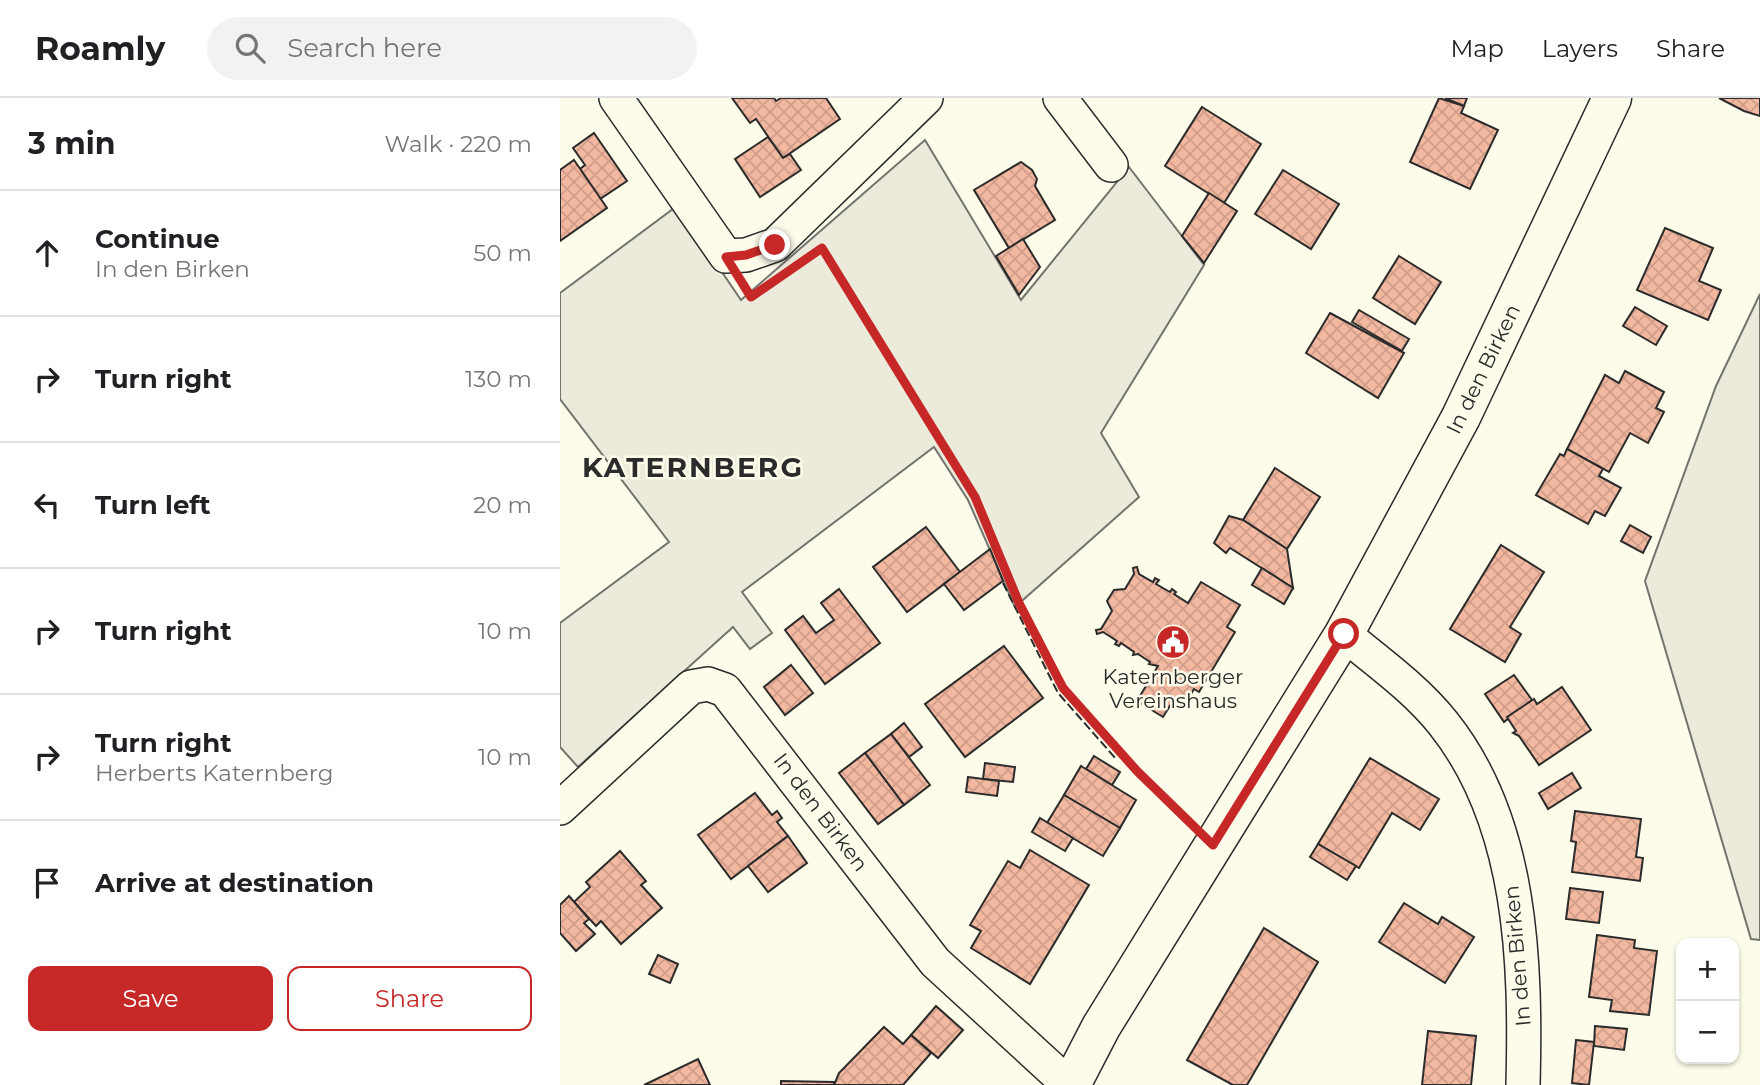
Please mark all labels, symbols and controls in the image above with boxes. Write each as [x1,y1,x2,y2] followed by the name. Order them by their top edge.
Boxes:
[207,17,697,80] search box
[35,28,165,68] text: Roamly
[231,29,269,67] icon: search
[287,32,442,64] text: Search here
[1450,34,1504,63] text: Map
[1542,34,1618,63] text: Layers
[1656,34,1725,63] text: Share
[28,125,115,162] text: 3 min
[385,130,532,158] text: Walk · 220 m
[95,223,220,255] text: Continue
[759,229,790,260] route end
[28,234,66,272] icon: ahead
[473,239,532,267] text: 50 m
[95,255,250,283] text: In den Birken
[1441,300,1525,438] street label: In den Birken
[28,360,66,398] icon: right
[95,363,231,395] text: Turn right
[465,365,532,393] text: 130 m
[582,450,804,484] district label: KATERNBERG
[28,486,66,524] icon: left
[95,489,211,521] text: Turn left
[473,491,532,519] text: 20 m
[28,612,66,650] icon: right
[95,615,231,647] text: Turn right
[478,617,532,645] text: 10 m
[1328,618,1359,649] route start
[1154,623,1192,661] public building icon: Katernberger Vereinshaus
[1103,664,1243,713] place label: Katernberger Vereinshaus
[95,727,231,759] text: Turn right
[28,738,66,776] icon: right
[478,743,532,771] text: 10 m
[768,748,874,876] street label: In den Birken
[95,759,333,787] text: Herberts Katernberg
[28,864,66,902] icon: arrive
[95,867,374,899] text: Arrive at destination
[1498,884,1536,1028] street label: In den Birken
[1676,938,1739,1064] map controls
[1676,938,1739,1001] button: +
[28,966,273,1031] button: Save
[287,966,532,1031] button: Share
[1676,1001,1739,1064] button: −

